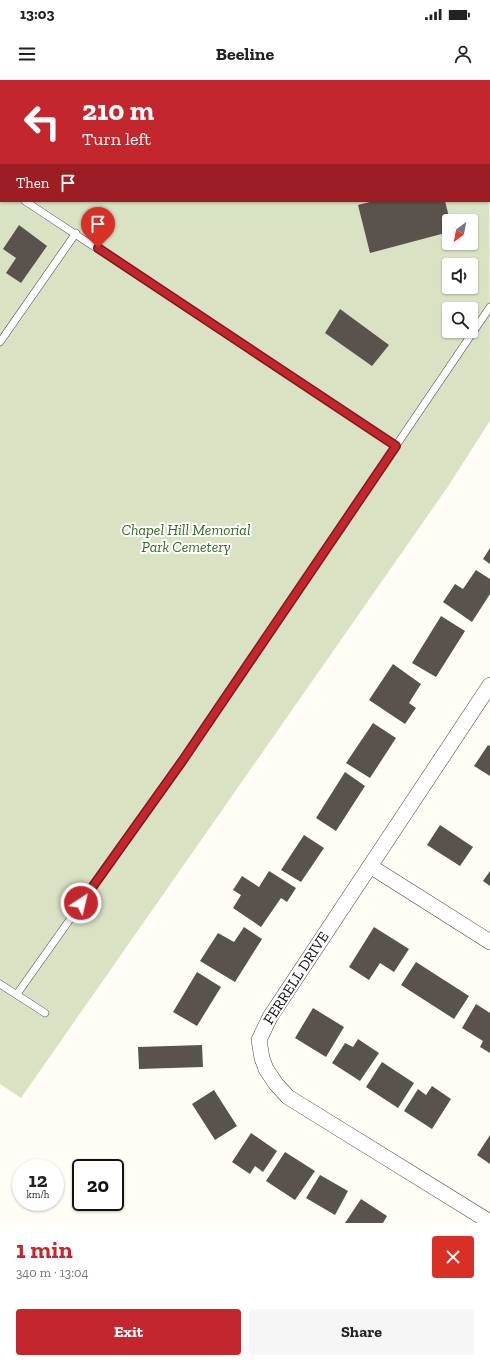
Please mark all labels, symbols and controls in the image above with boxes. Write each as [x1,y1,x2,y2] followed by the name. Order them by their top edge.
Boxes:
[20,5,54,23] text: 13:03
[16,43,38,65] icon: menu
[216,43,274,65] text: Beeline
[452,43,474,65] icon: person
[82,94,154,127] text: 210 m
[16,96,68,148] icon: left
[82,128,151,150] text: Turn left
[57,172,79,194] icon: arrive
[16,174,49,192] text: Then
[81,207,115,248] pin
[87,213,109,235] icon: arrive
[442,214,478,250] north arrow
[442,214,478,338] map controls
[442,258,478,294] button: sound
[442,302,478,338] button: search
[121,521,251,556] park label: Chapel Hill Memorial Park Cemetery
[60,882,102,924] position arrow
[259,928,333,1028] street label: FERRELL DRIVE
[72,1159,124,1211] speed limit sign: 20
[29,1168,47,1192] text: 12
[27,1189,49,1201] text: km/h
[16,1235,73,1264] text: 1 min
[432,1236,474,1278] button: close
[16,1265,89,1280] text: 340 m · 13:04
[16,1309,241,1355] button: Exit
[249,1309,474,1355] button: Share

